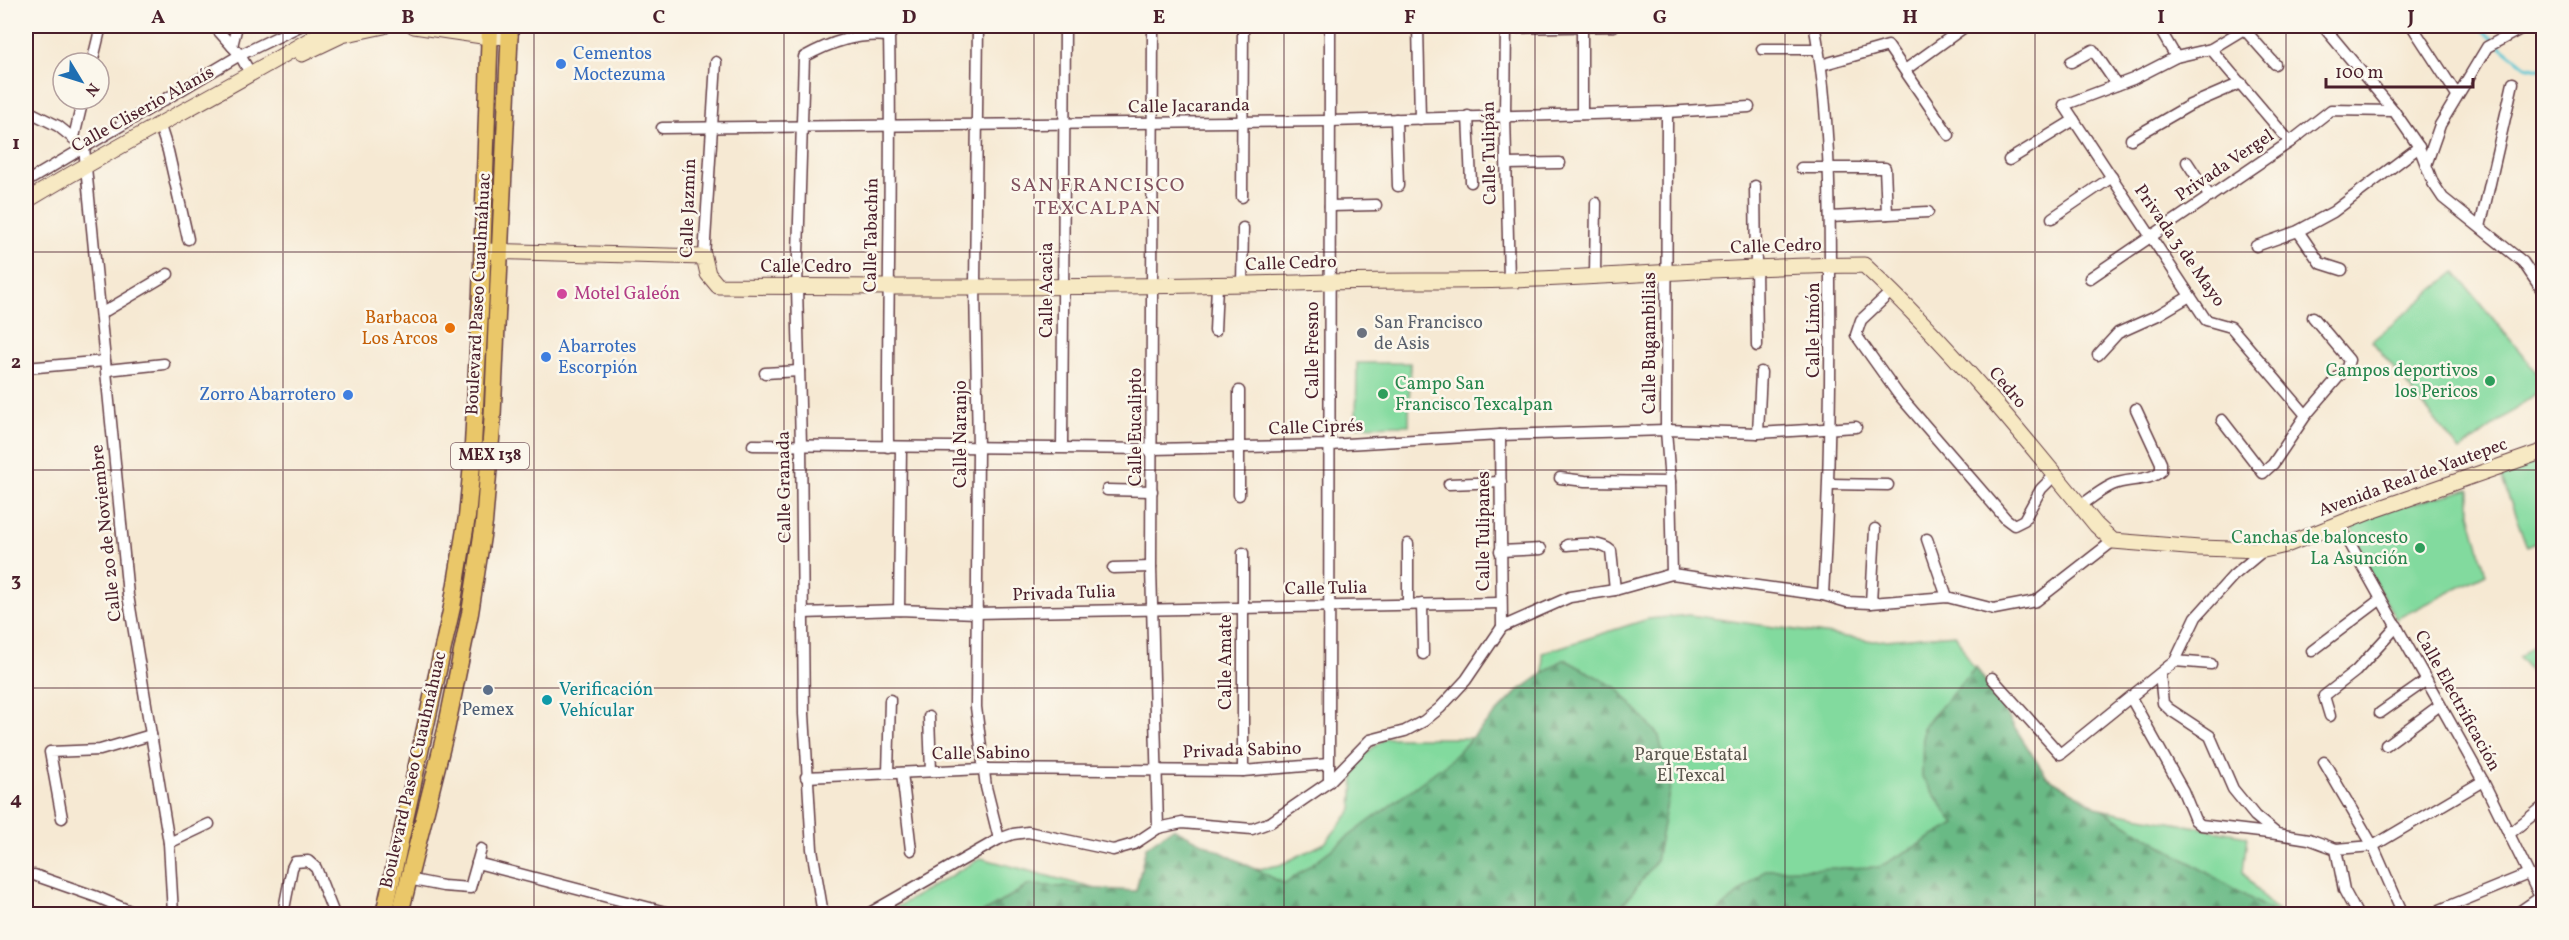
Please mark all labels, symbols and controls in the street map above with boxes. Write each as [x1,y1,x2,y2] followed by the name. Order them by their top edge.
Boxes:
[151,4,165,32] text: A
[401,4,415,32] text: B
[653,4,666,32] text: C
[902,4,916,32] text: D
[1153,4,1165,32] text: E
[1404,4,1416,32] text: F
[1653,4,1667,32] text: G
[1902,4,1918,32] text: H
[2157,4,2165,32] text: I
[2406,4,2415,32] text: J
[573,42,666,88] place label: Cementos Moctezuma
[51,51,111,111] north arrow
[2326,51,2473,89] scale bar
[554,57,568,71] marker: Cementos Moctezuma
[67,60,219,160] street label: Calle Cliserio Alanís
[2335,61,2384,86] text: 100 m
[79,78,103,101] text: N
[1128,93,1250,121] street label: Calle Jacaranda
[1477,101,1503,205] street label: Calle Tulipán
[2171,124,2279,208] street label: Privada Vergel
[12,130,20,158] text: 1
[675,158,703,258] street label: Calle Jazmín
[460,172,498,416] street label: Boulevard Paseo Cuauhnáhuac
[1010,172,1186,223] district label: SAN FRANCISCO TEXCALPAN
[859,177,886,293] street label: Calle Tabachín
[2127,180,2231,312] street label: Privada 3 de Mayo
[1730,233,1822,261] street label: Calle Cedro
[1035,242,1060,338] street label: Calle Acacia
[1245,250,1337,278] street label: Calle Cedro
[760,255,852,280] street label: Calle Cedro
[1638,272,1663,414] street label: Calle Bugambilias
[574,282,680,307] place label: Motel Galeón
[1802,282,1827,378] street label: Calle Limón
[555,287,569,301] marker: Motel Galeón
[1301,301,1326,399] street label: Calle Fresno
[362,306,438,352] place label: Barbacoa Los Arcos
[1374,311,1483,357] place label: San Francisco de Asis
[443,321,457,335] marker: Barbacoa Los Arcos
[1355,326,1369,340] marker: San Francisco de Asis
[558,335,638,381] place label: Abarrotes Escorpión
[11,349,21,377] text: 2
[539,350,553,364] marker: Abarrotes Escorpión
[2326,359,2478,405] place label: Campos deportivos los Pericos
[1982,362,2032,414] street label: Cedro
[1124,368,1149,486] street label: Calle Eucalipto
[1395,372,1553,418] place label: Campo San Francisco Texcalpan
[2483,374,2497,388] marker: Campos deportivos los Pericos
[949,380,974,488] street label: Calle Naranjo
[199,383,336,408] place label: Zorro Abarrotero
[1376,387,1390,401] marker: Campo San Francisco Texcalpan
[341,388,355,402] marker: Zorro Abarrotero
[1268,414,1364,442] street label: Calle Ciprés
[772,431,798,543] street label: Calle Granada
[2315,432,2511,524] street label: Avenida Real de Yautepec
[85,443,129,623] street label: Calle 20 de Noviembre
[451,443,529,469] road number: MEX 138
[1472,471,1497,591] street label: Calle Tulipanes
[2231,526,2408,572] place label: Canchas de baloncesto La Asunción
[2413,541,2427,555] marker: Canchas de baloncesto La Asunción
[11,567,21,595] text: 3
[1284,576,1368,602] street label: Calle Tulia
[1012,580,1116,608] street label: Privada Tulia
[1214,614,1239,710] street label: Calle Amate
[2408,626,2506,776] street label: Calle Electrificación
[375,649,453,891] street label: Boulevard Paseo Cuauhnáhuac
[559,678,653,724] place label: Verificación Vehícular
[481,683,495,697] marker: Pemex
[540,693,554,707] marker: Verificación Vehícular
[462,698,514,723] place label: Pemex
[1182,736,1302,766] street label: Privada Sabino
[932,741,1030,767] street label: Calle Sabino
[1634,743,1748,789] park label: Parque Estatal El Texcal
[10,786,22,814] text: 4

